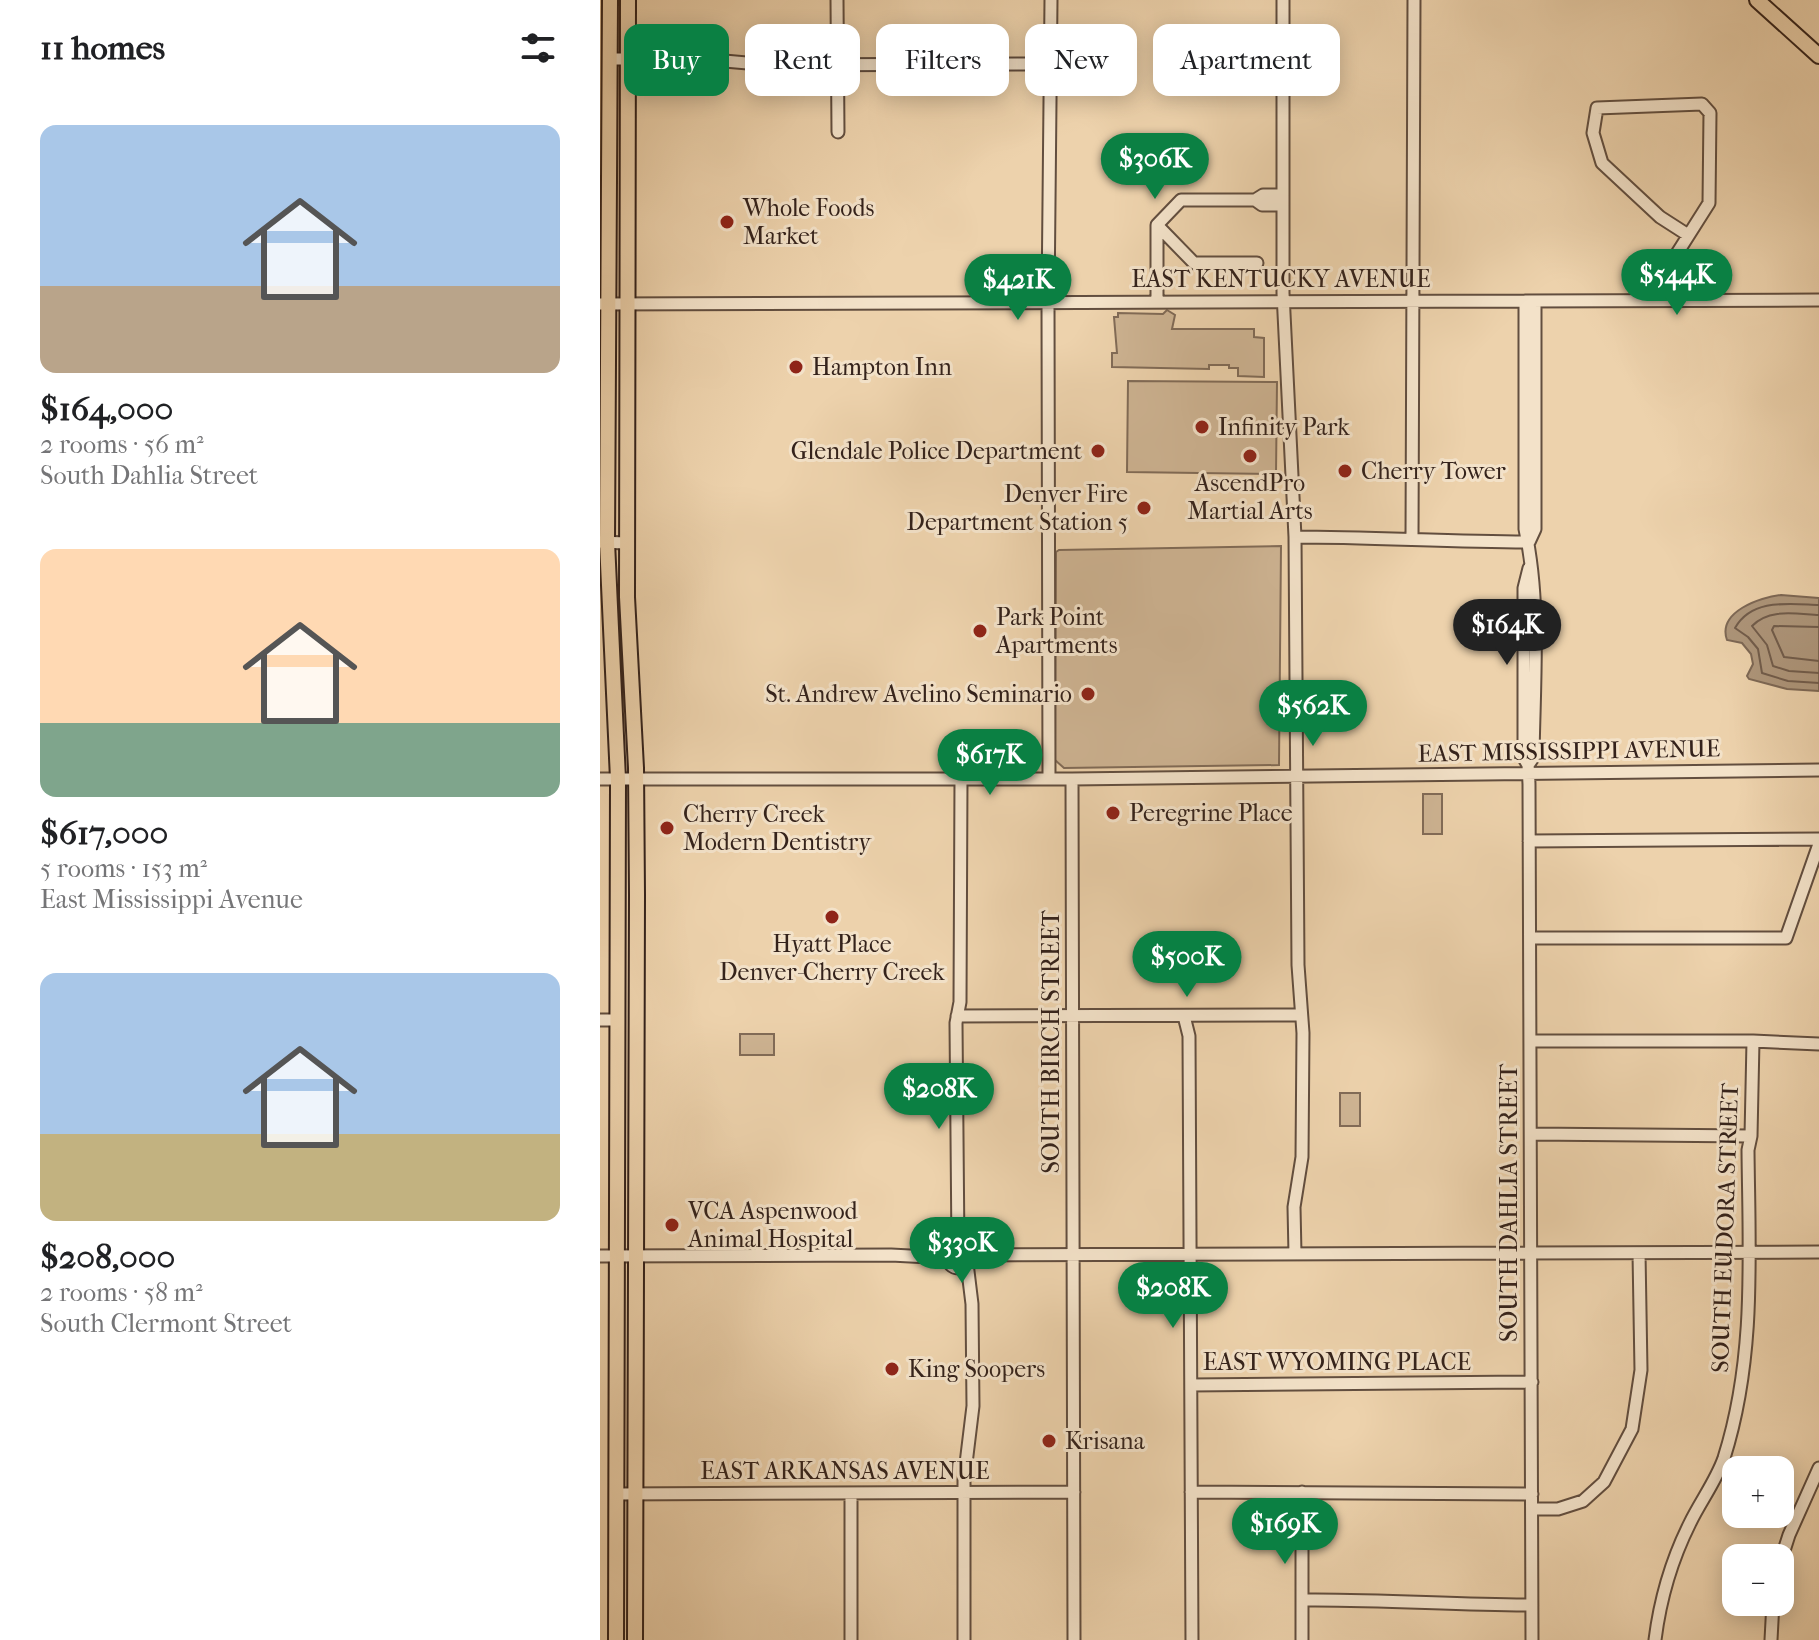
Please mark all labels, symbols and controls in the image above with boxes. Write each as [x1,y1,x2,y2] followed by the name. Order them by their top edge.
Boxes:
[624,24,729,96] chip: Buy
[745,24,860,96] chip: Rent
[876,24,1009,96] chip: Filters
[1025,24,1137,96] chip: New
[1153,24,1340,96] chip: Apartment
[516,26,560,70] icon: filters
[40,28,165,68] text: 11 homes
[1099,133,1211,201] pin: $306K
[1119,143,1191,174] text: $306K
[228,177,372,321] icon: home
[742,194,875,250] place label: Whole Foods Market
[718,213,736,231] marker: Whole Foods Market
[1621,249,1733,317] pin: $544K
[962,254,1074,322] pin: $421K
[1639,259,1715,290] text: $544K
[982,264,1054,295] text: $421K
[1131,265,1431,293] street label: EAST KENTUCKY AVENUE
[812,353,952,381] place label: Hampton Inn
[787,358,805,376] marker: Hampton Inn
[40,389,173,429] text: $164,000
[1218,413,1350,441] place label: Infinity Park
[1193,418,1211,436] marker: Infinity Park
[40,429,204,460] text: 2 rooms · 56 m²
[791,437,1082,465] place label: Glendale Police Department
[1089,442,1107,460] marker: Glendale Police Department
[1241,447,1259,465] marker: AscendPro Martial Arts
[1361,457,1507,485] place label: Cherry Tower
[40,460,258,491] text: South Dahlia Street
[1336,462,1354,480] marker: Cherry Tower
[1187,469,1313,525] place label: AscendPro Martial Arts
[907,480,1128,536] place label: Denver Fire Department Station 5
[1135,499,1153,517] marker: Denver Fire Department Station 5
[1451,599,1563,667] pin: $164K
[228,601,372,745] icon: home
[995,603,1118,659] place label: Park Point Apartments
[1471,609,1543,640] text: $164K
[971,622,989,640] marker: Park Point Apartments
[765,680,1072,708] place label: St. Andrew Avelino Seminario
[1257,680,1369,748] pin: $562K
[1079,685,1097,703] marker: St. Andrew Avelino Seminario
[1277,690,1349,721] text: $562K
[934,729,1046,797] pin: $617K
[1417,734,1721,768] street label: EAST MISSISSIPPI AVENUE
[956,739,1024,770] text: $617K
[1129,799,1293,827] place label: Peregrine Place
[683,800,872,856] place label: Cherry Creek Modern Dentistry
[1104,804,1122,822] marker: Peregrine Place
[40,813,168,853] text: $617,000
[658,819,676,837] marker: Cherry Creek Modern Dentistry
[40,853,207,884] text: 5 rooms · 153 m²
[40,884,303,915] text: East Mississippi Avenue
[823,908,841,926] marker: Hyatt Place Denver-Cherry Creek
[1037,910,1065,1174] street label: SOUTH BIRCH STREET
[719,930,945,986] place label: Hyatt Place Denver-Cherry Creek
[1131,931,1243,999] pin: $500K
[1150,941,1224,972] text: $500K
[228,1025,372,1169] icon: home
[883,1063,995,1131] pin: $208K
[1495,1063,1523,1342] street label: SOUTH DAHLIA STREET
[902,1073,976,1104] text: $208K
[1706,1082,1744,1373] street label: SOUTH EUDORA STREET
[687,1197,859,1253] place label: VCA Aspenwood Animal Hospital
[663,1216,681,1234] marker: VCA Aspenwood Animal Hospital
[906,1217,1018,1285] pin: $330K
[928,1227,996,1258] text: $330K
[40,1237,175,1277] text: $208,000
[1117,1262,1229,1330] pin: $208K
[1136,1272,1210,1303] text: $208K
[40,1277,203,1308] text: 2 rooms · 58 m²
[40,1308,292,1339] text: South Clermont Street
[1203,1348,1471,1376] street label: EAST WYOMING PLACE
[908,1355,1045,1383] place label: King Soopers
[883,1360,901,1378] marker: King Soopers
[1065,1427,1146,1455] place label: Krisana
[1040,1432,1058,1450] marker: Krisana
[1722,1456,1794,1616] map controls
[1722,1456,1794,1528] button: +
[700,1457,990,1485] street label: EAST ARKANSAS AVENUE
[1229,1498,1341,1566] pin: $169K
[1250,1508,1320,1539] text: $169K
[1722,1544,1794,1616] button: −

